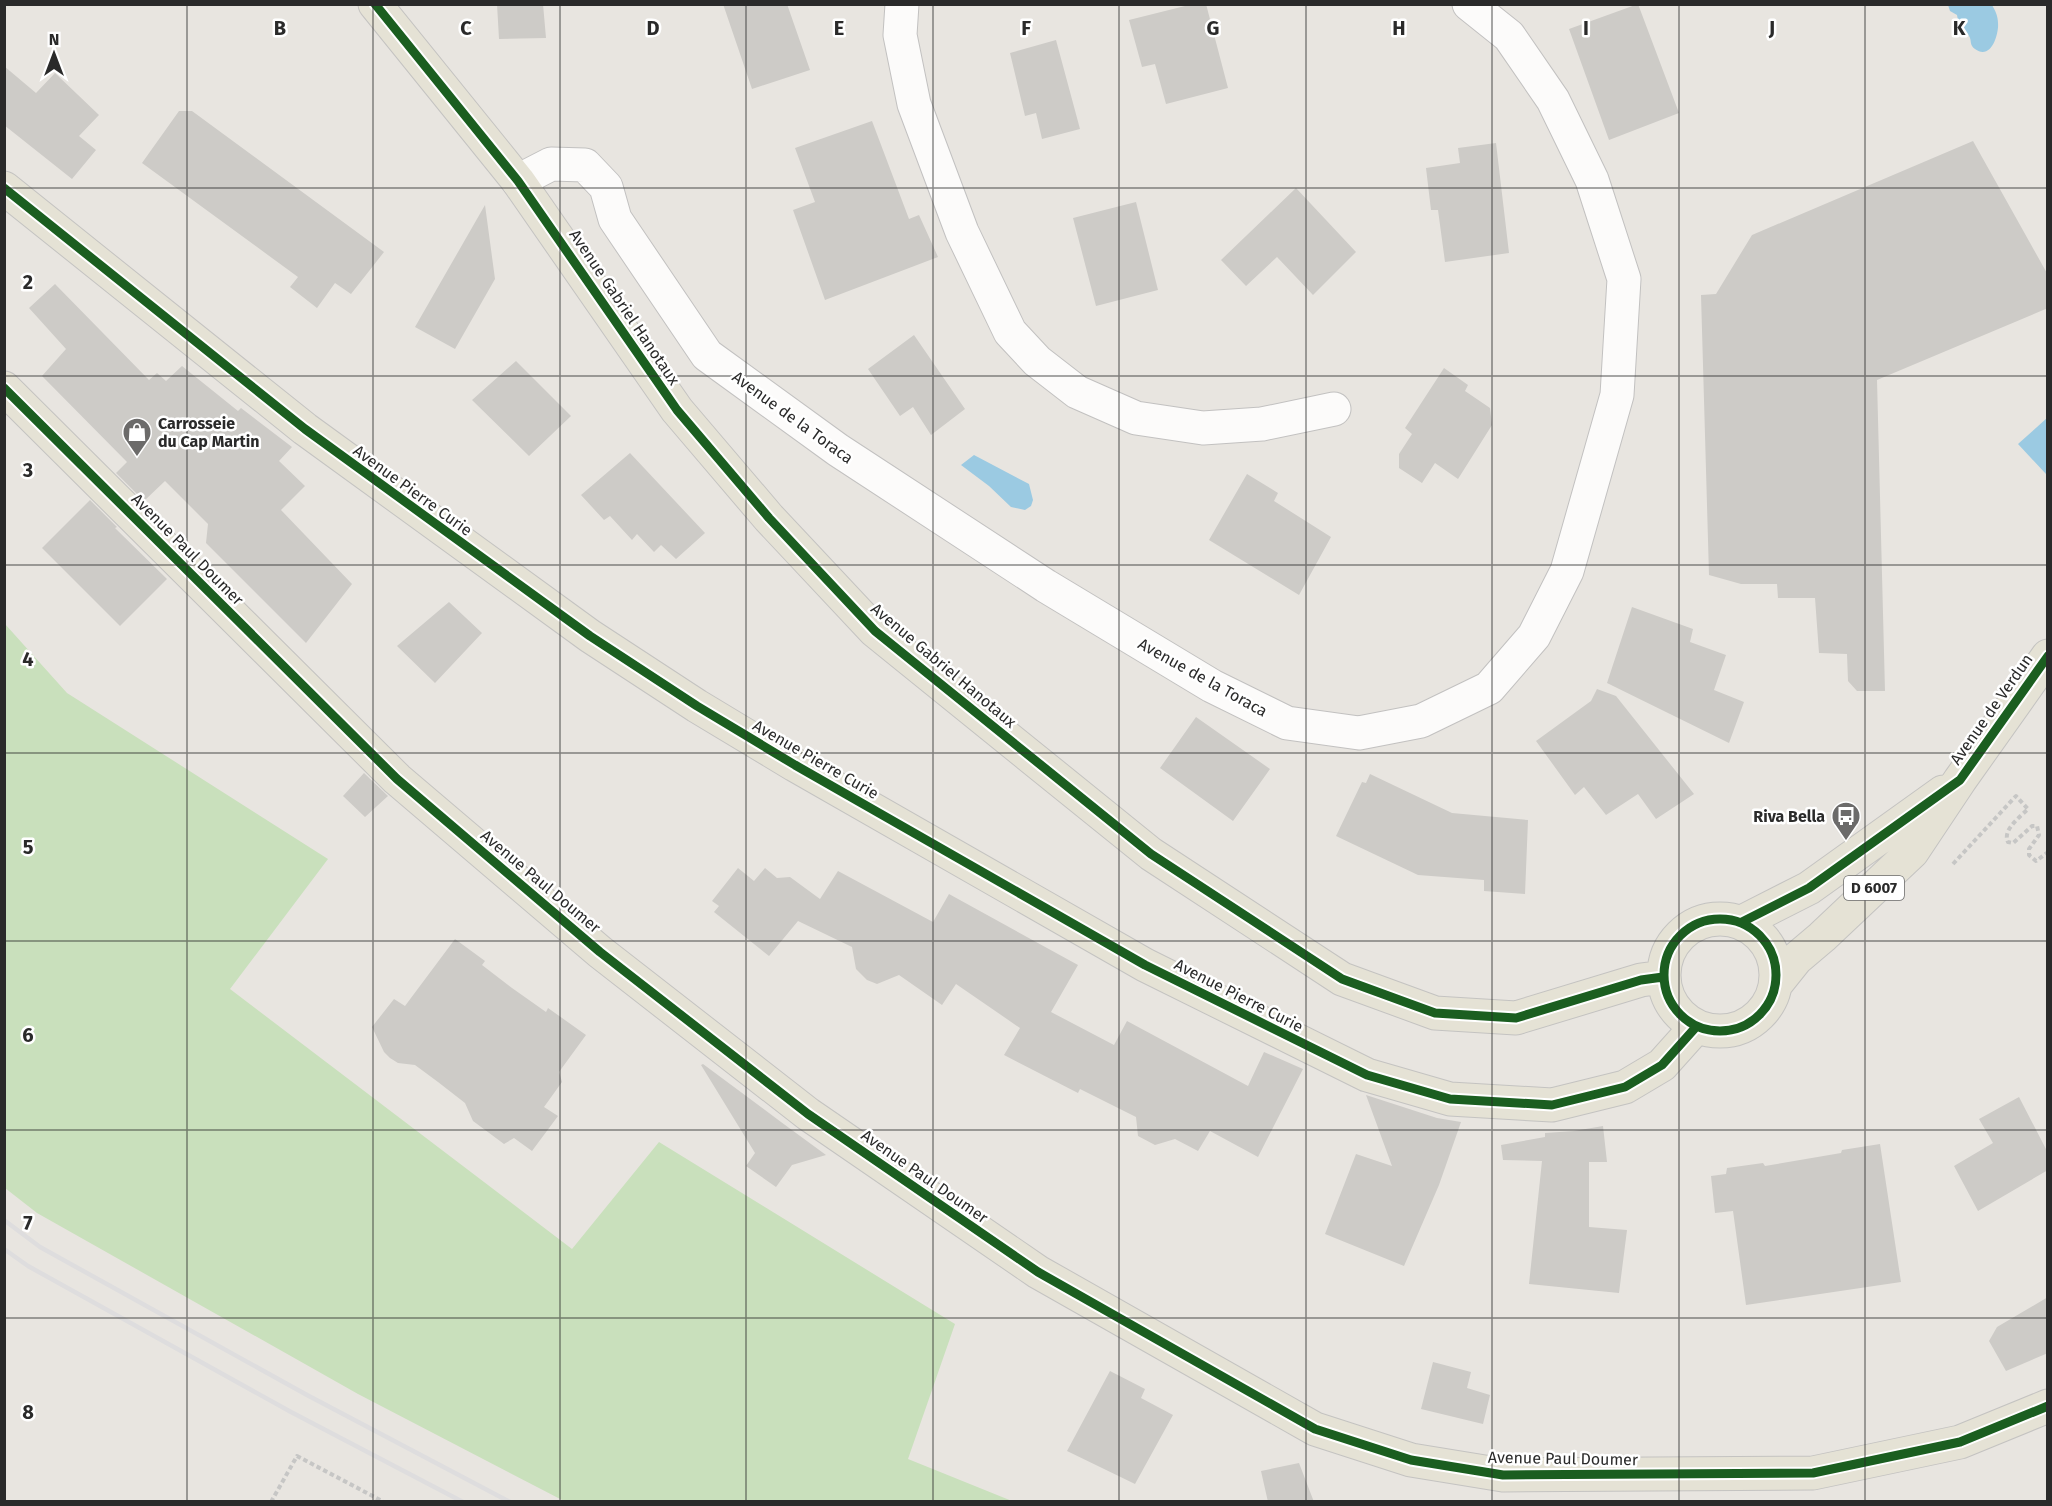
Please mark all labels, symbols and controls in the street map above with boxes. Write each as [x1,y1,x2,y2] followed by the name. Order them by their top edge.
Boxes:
[274,16,286,40] text: B
[460,16,472,40] text: C
[646,16,660,40] text: D
[834,16,844,40] text: E
[1021,16,1031,40] text: F
[1207,16,1219,40] text: G
[1392,16,1406,40] text: H
[1583,16,1589,40] text: I
[1768,16,1775,40] text: J
[1953,16,1966,40] text: K
[24,24,84,84] north arrow
[49,30,59,49] text: N
[565,226,684,389] street label: Avenue Gabriel Hanotaux
[23,270,33,294] text: 2
[729,367,857,468] street label: Avenue de la Toraca
[158,414,259,451] place label: Carrosseie du Cap Martin
[121,416,153,458] shop icon: Carrosseie du Cap Martin
[350,441,476,540] street label: Avenue Pierre Curie
[22,458,33,482] text: 3
[128,490,248,610] street label: Avenue Paul Doumer
[867,599,1020,732] street label: Avenue Gabriel Hanotaux
[1135,634,1271,721] street label: Avenue de la Toraca
[22,647,34,671] text: 4
[1946,650,2037,768] street label: Avenue de Verdun
[749,716,882,803] street label: Avenue Pierre Curie
[1830,800,1862,842] bus stop icon: Riva Bella
[1753,807,1825,826] place label: Riva Bella
[477,826,605,937] street label: Avenue Paul Doumer
[23,835,34,859] text: 5
[1844,876,1904,900] road number: D 6007
[1171,955,1306,1036] street label: Avenue Pierre Curie
[22,1023,34,1047] text: 6
[858,1126,992,1228] street label: Avenue Paul Doumer
[23,1211,33,1235] text: 7
[22,1400,34,1424] text: 8
[1488,1448,1639,1469] street label: Avenue Paul Doumer

